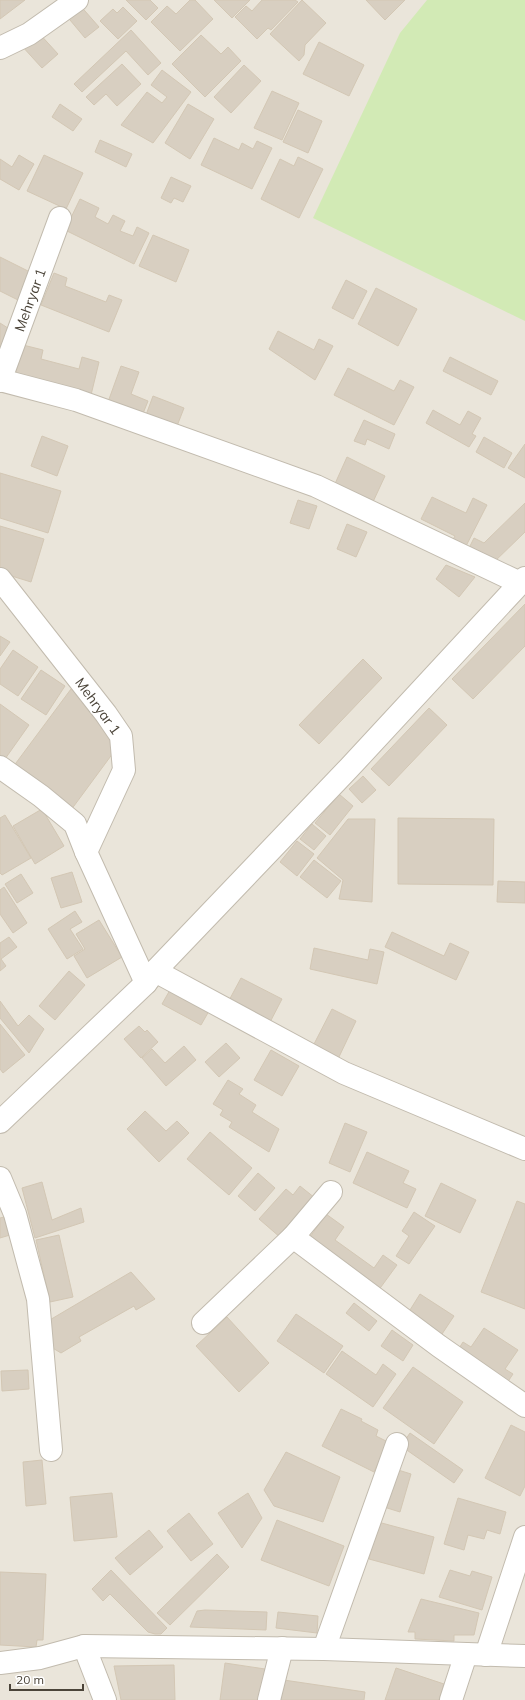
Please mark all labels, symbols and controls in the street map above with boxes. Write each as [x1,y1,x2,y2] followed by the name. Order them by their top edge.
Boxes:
[10,266,50,334] street label: Mehryar 1
[71,674,125,738] street label: Mehryar 1
[10,1666,83,1692] scale bar
[16,1672,44,1687] text: 20 m

